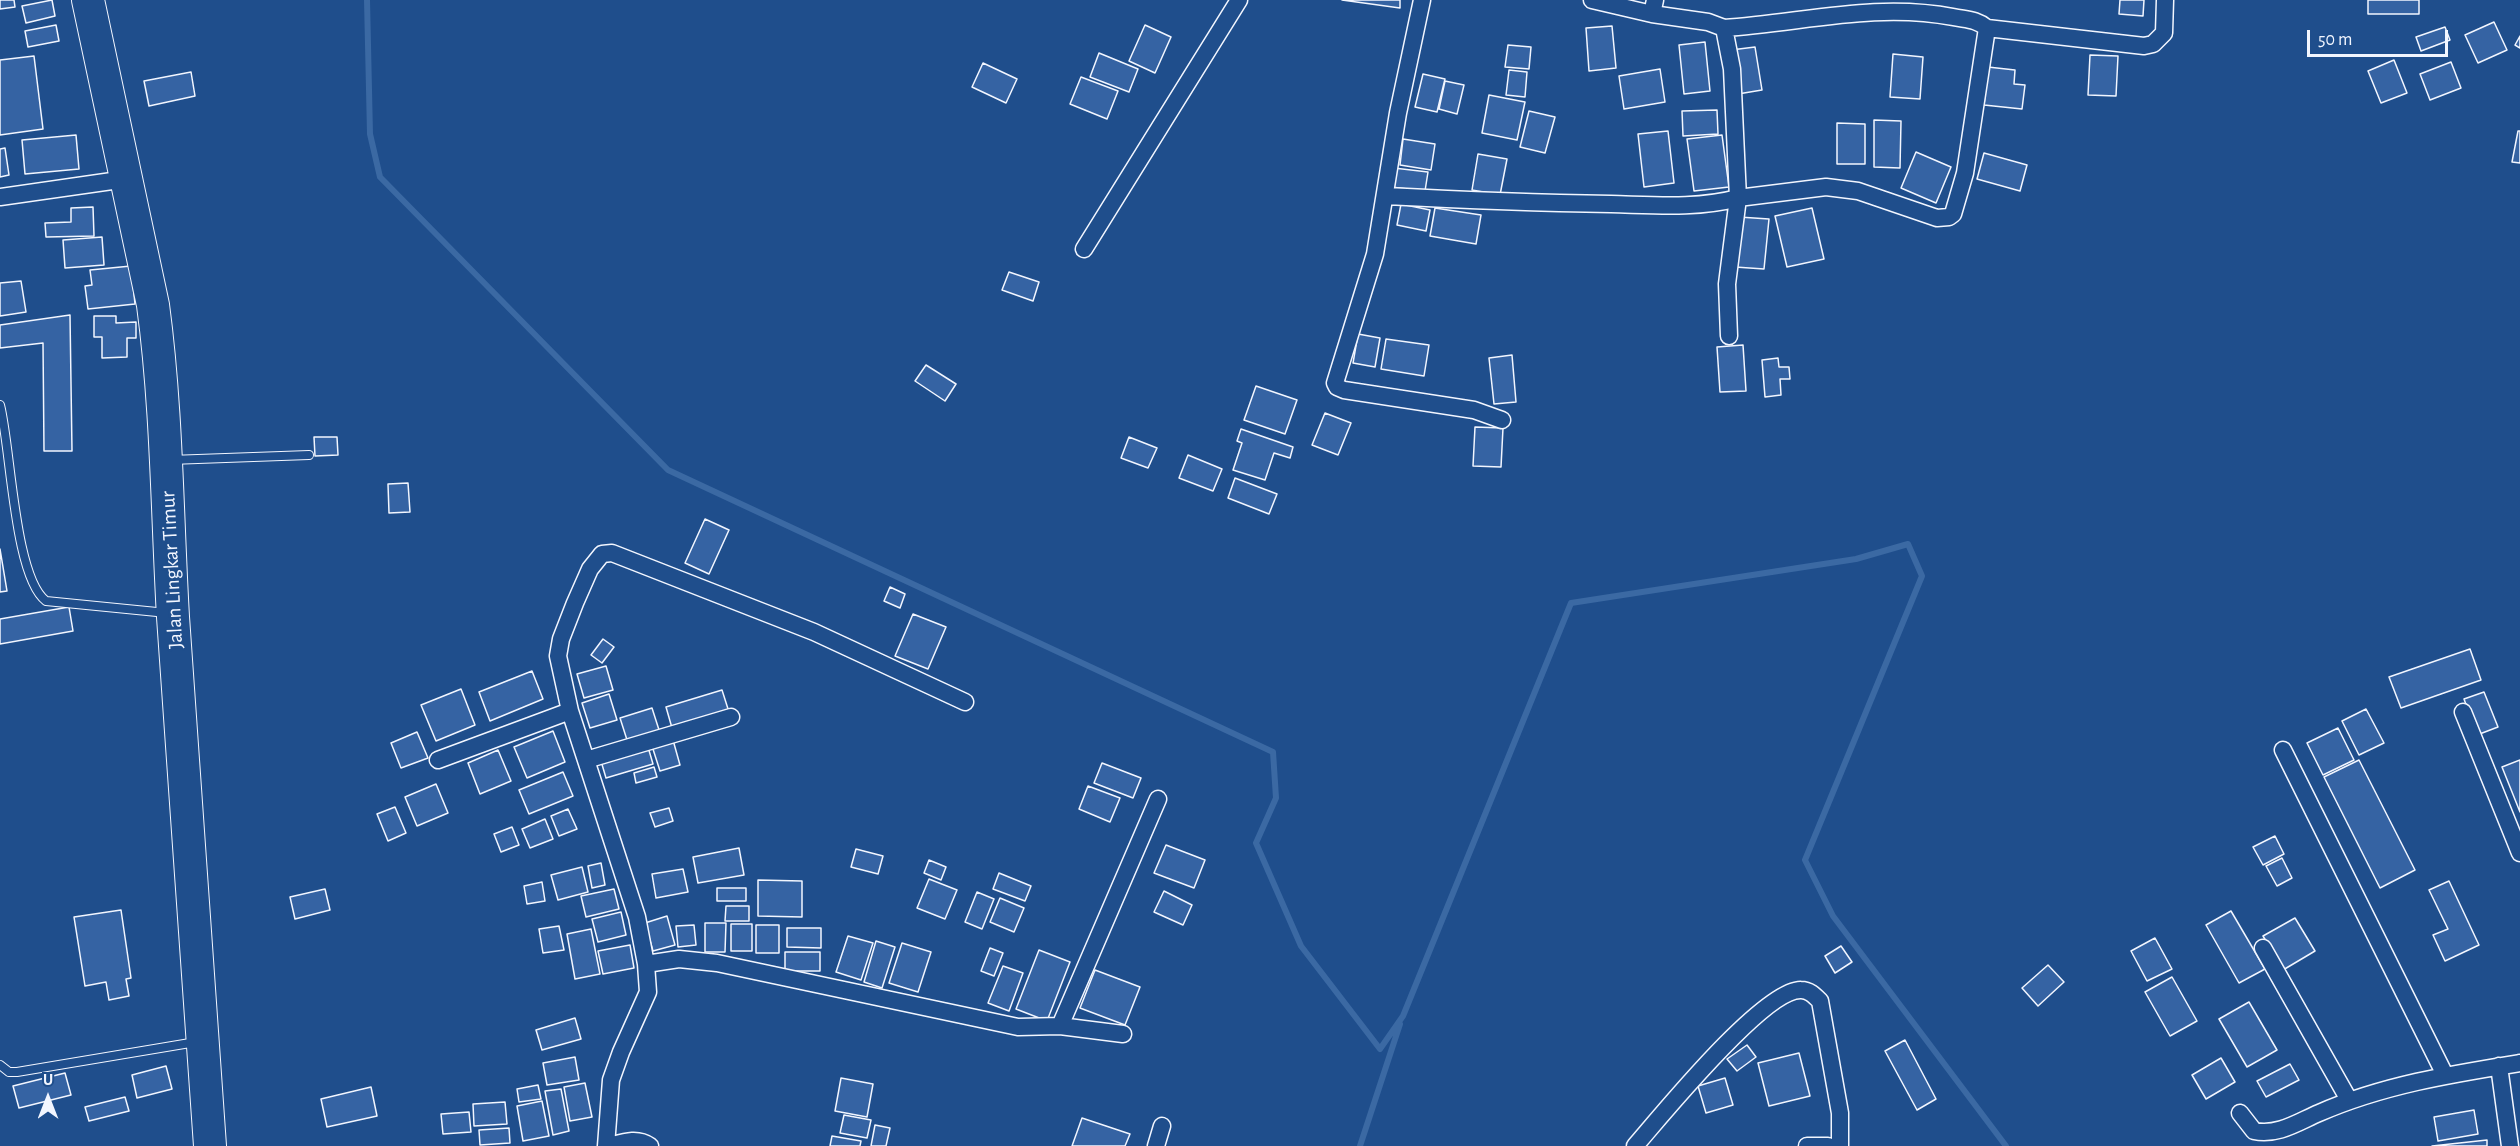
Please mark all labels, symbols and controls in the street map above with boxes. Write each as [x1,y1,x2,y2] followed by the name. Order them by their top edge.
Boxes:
[2310,18,2451,56] scale bar
[2318,31,2352,49] text: 50 m
[155,490,189,650] street label: Jalan Lingkar Timur
[18,1068,78,1128] north arrow
[43,1072,53,1088] text: U

